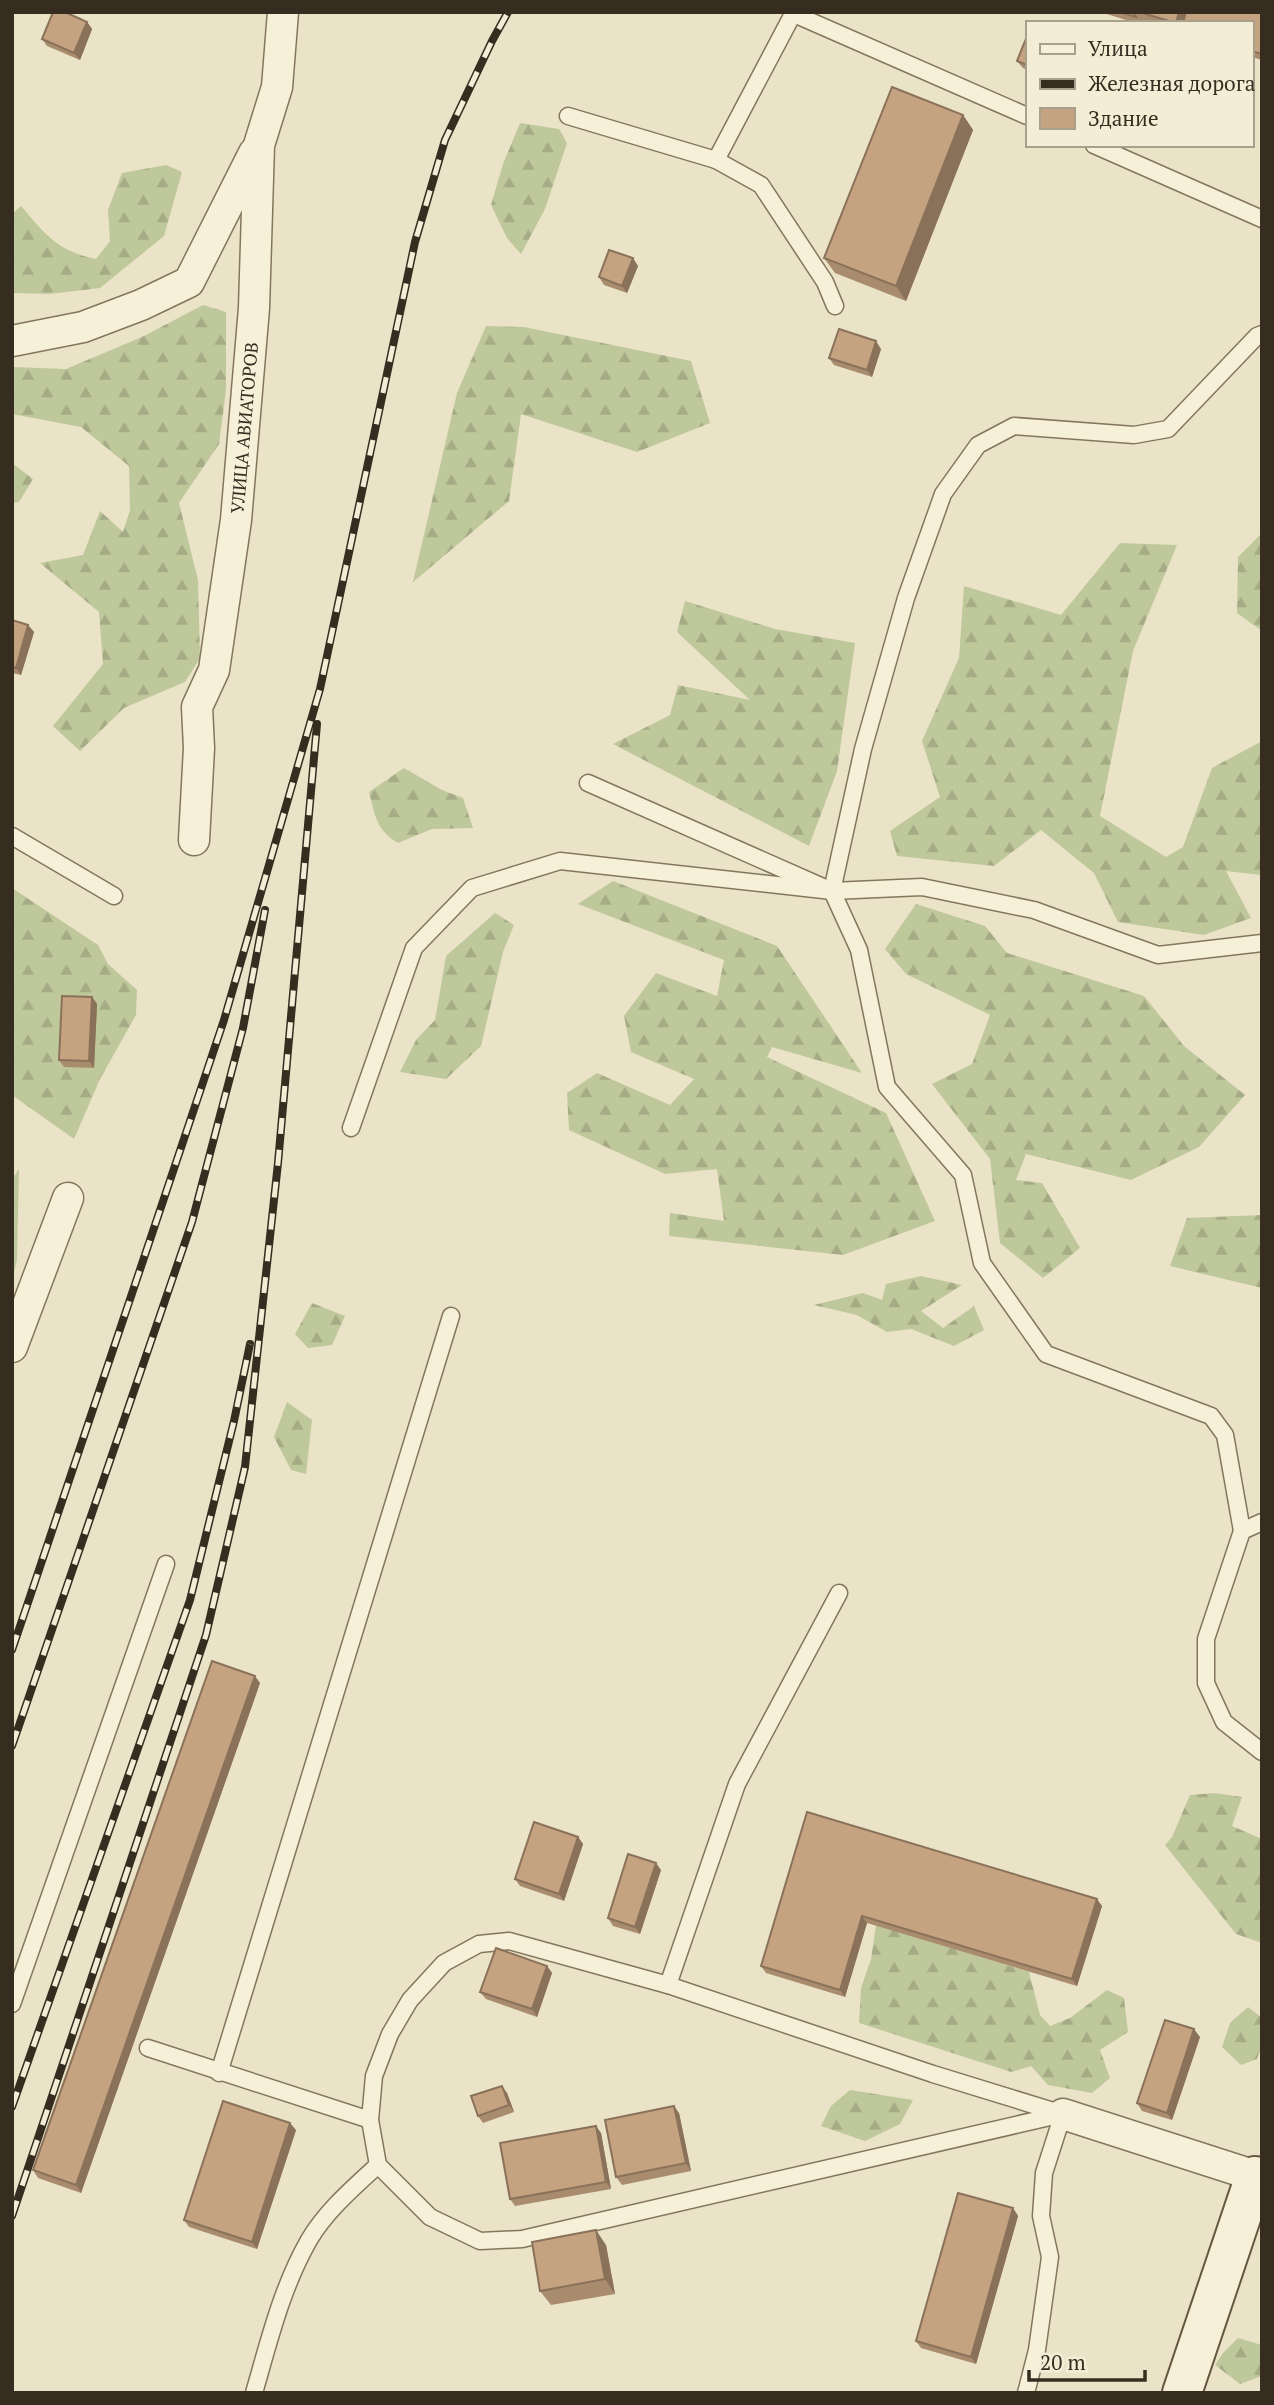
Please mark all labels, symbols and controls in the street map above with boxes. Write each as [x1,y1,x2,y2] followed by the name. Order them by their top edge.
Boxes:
[1026,21,1253,147] legend
[1088,34,1148,62] text: Улица
[1088,69,1256,97] text: Железная дорога
[1088,104,1159,132] text: Здание
[225,341,263,515] street label: УЛИЦА АВИАТОРОВ
[1029,2338,1144,2382] scale bar
[1040,2348,1086,2376] text: 20 m

